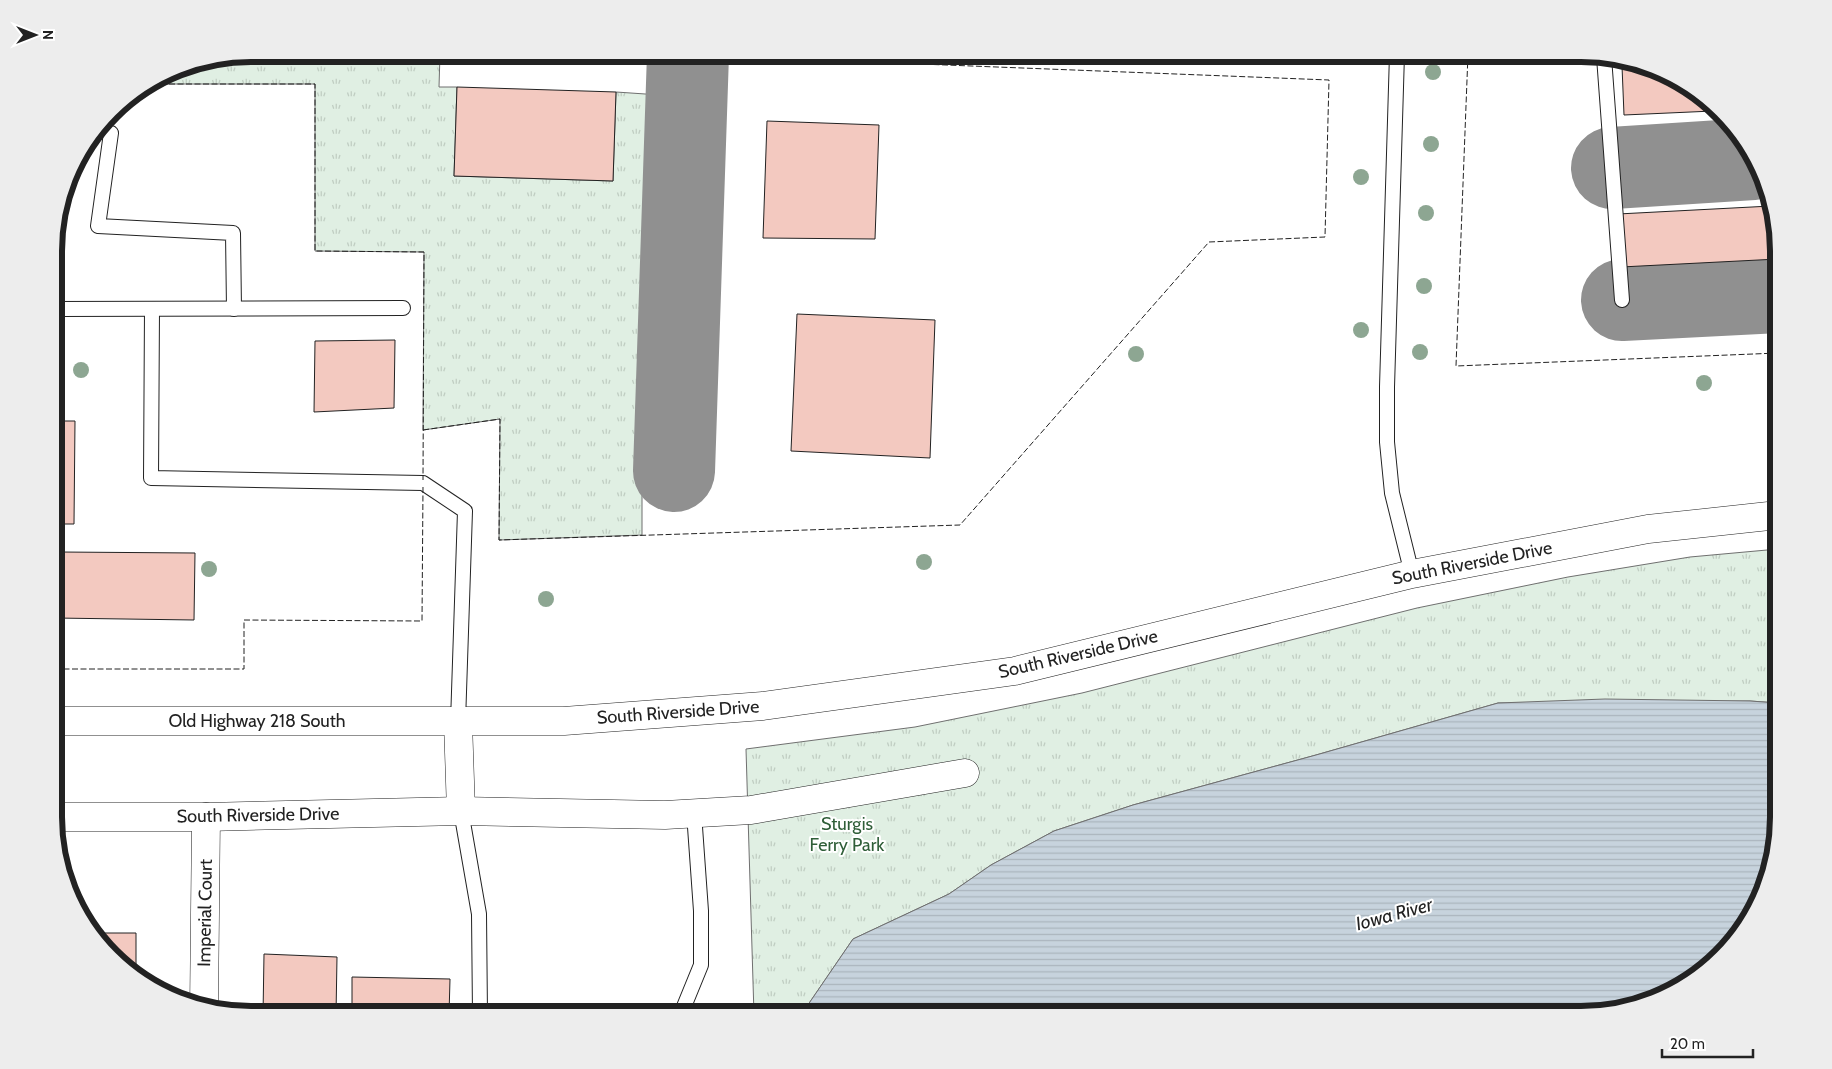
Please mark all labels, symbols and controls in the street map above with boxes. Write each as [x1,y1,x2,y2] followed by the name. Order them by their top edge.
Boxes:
[10,10,60,60] north arrow
[39,30,57,40] text: N
[1390,537,1554,589] street label: South Riverside Drive
[996,625,1160,683] street label: South Riverside Drive
[596,695,760,729] street label: South Riverside Drive
[168,710,346,732] street label: Old Highway 218 South
[176,803,340,827] street label: South Riverside Drive
[810,813,885,856] park label: Sturgis Ferry Park
[193,859,217,967] street label: Imperial Court
[1353,892,1436,935] water label: Iowa River
[1662,1026,1753,1058] scale bar
[1670,1035,1705,1053] text: 20 m

